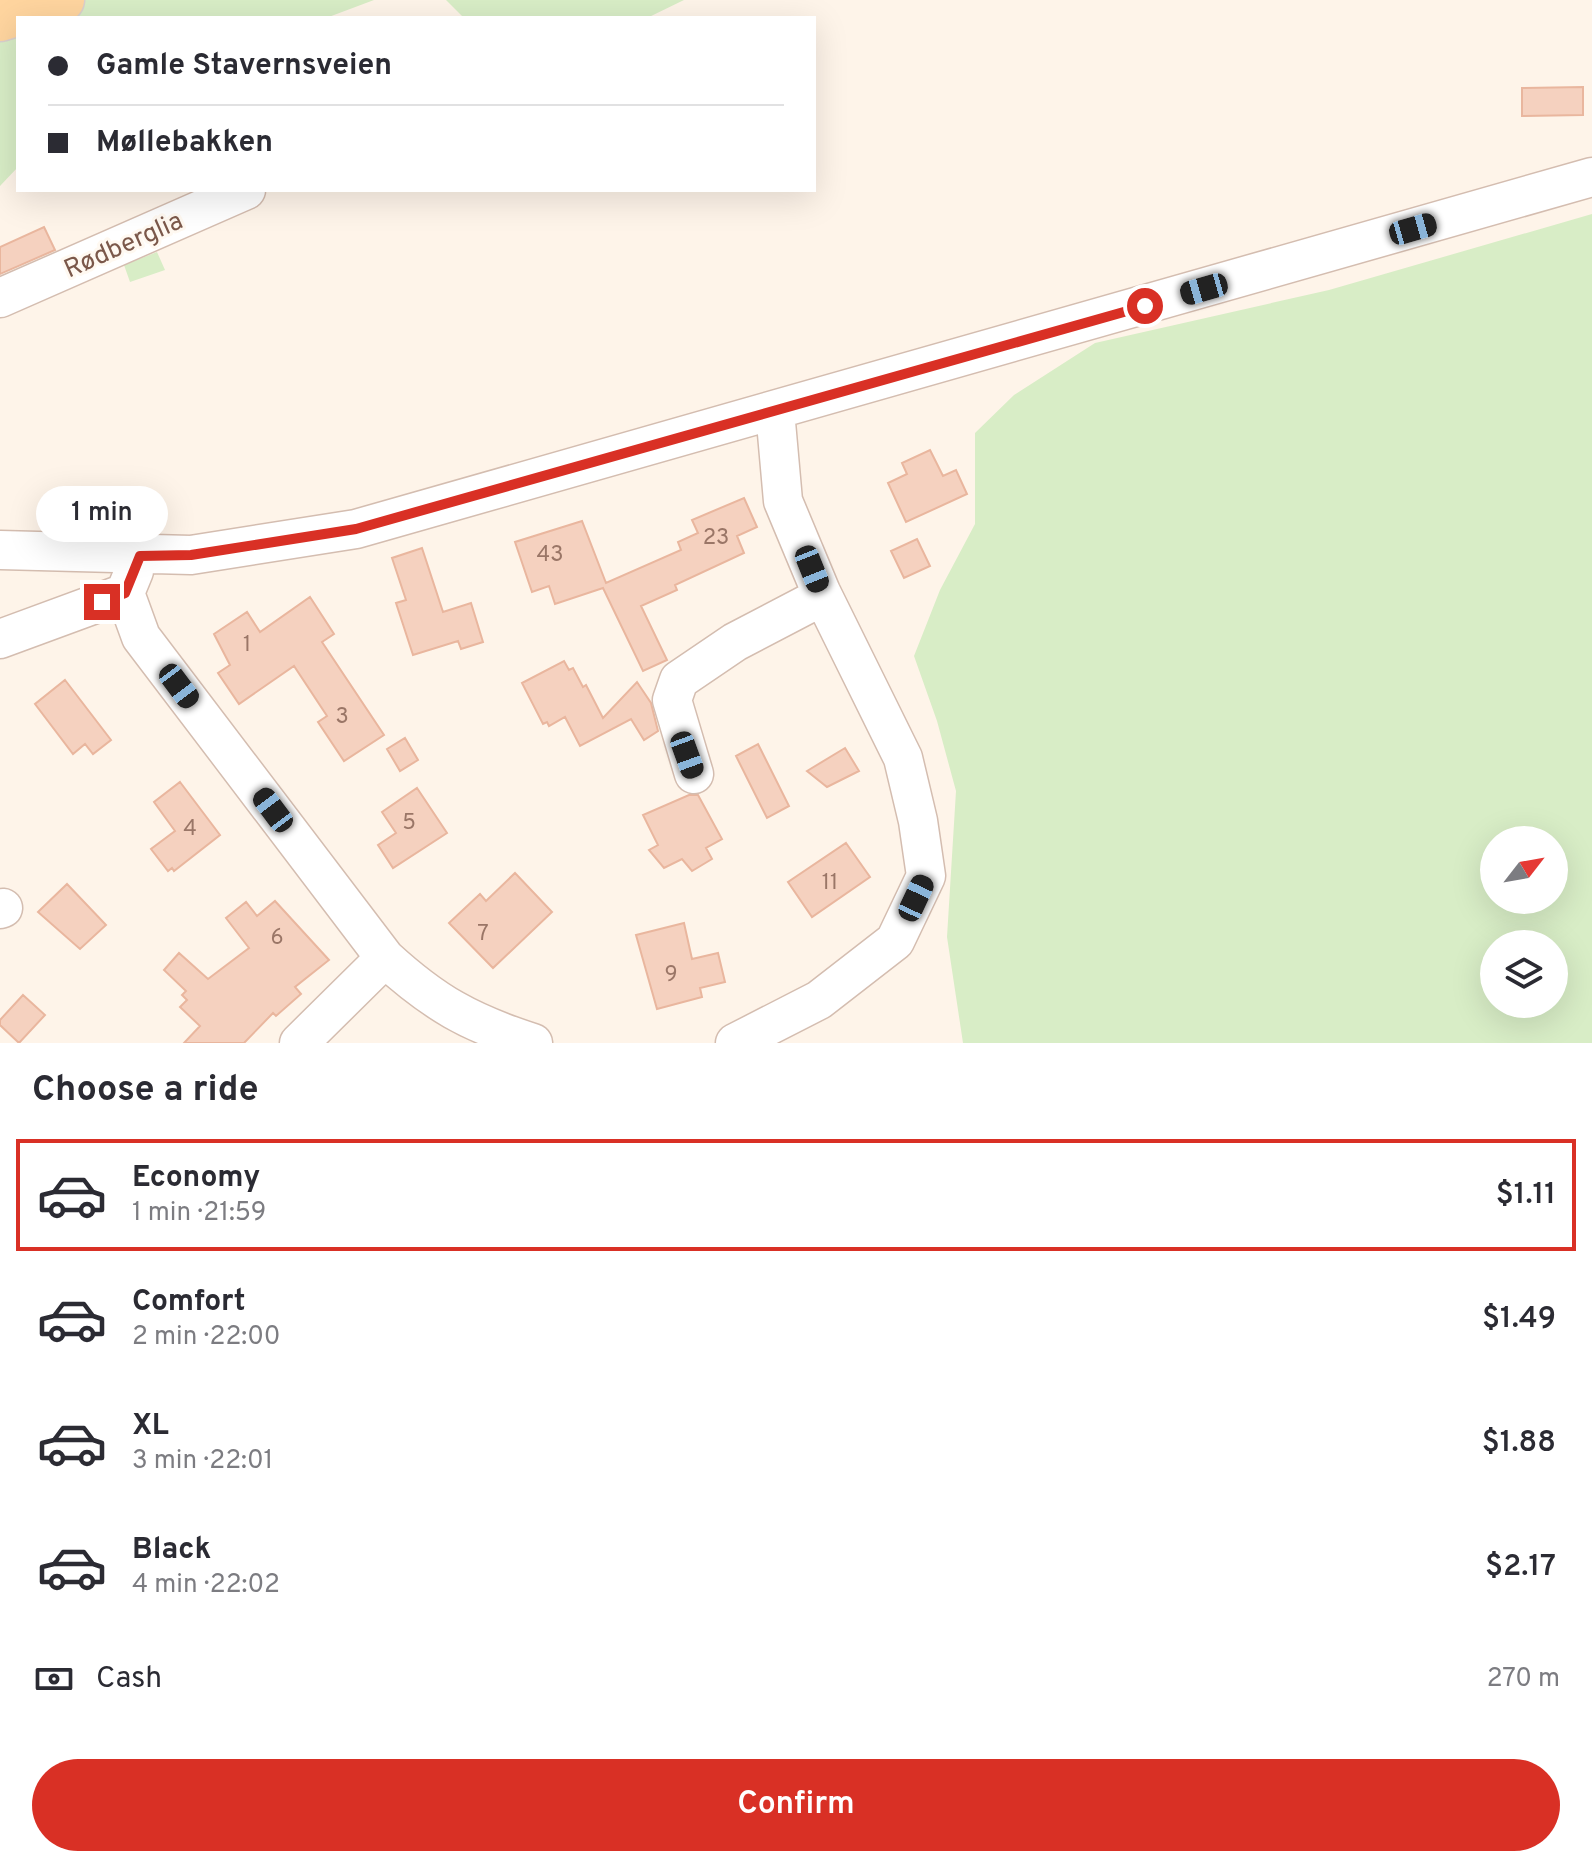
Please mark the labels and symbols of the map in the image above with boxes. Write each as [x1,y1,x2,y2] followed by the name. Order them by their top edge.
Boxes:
[59,205,189,287] street label: Rødberglia
[1387,211,1439,247] car
[1178,271,1230,307] car
[1127,288,1163,324] route start
[36,486,168,542] callout: 1 min
[703,525,729,552] house number: 23
[537,542,563,569] house number: 43
[792,542,832,596] car
[84,584,120,620] route end
[243,632,251,659] house number: 1
[155,660,203,712] car
[335,704,349,731] house number: 3
[668,728,706,782] car
[249,784,297,836] car
[402,810,416,837] house number: 5
[183,816,197,843] house number: 4
[1480,826,1568,914] north arrow
[822,870,838,897] house number: 11
[895,871,937,925] car
[477,921,489,948] house number: 7
[270,925,284,952] house number: 6
[664,962,678,989] house number: 9

